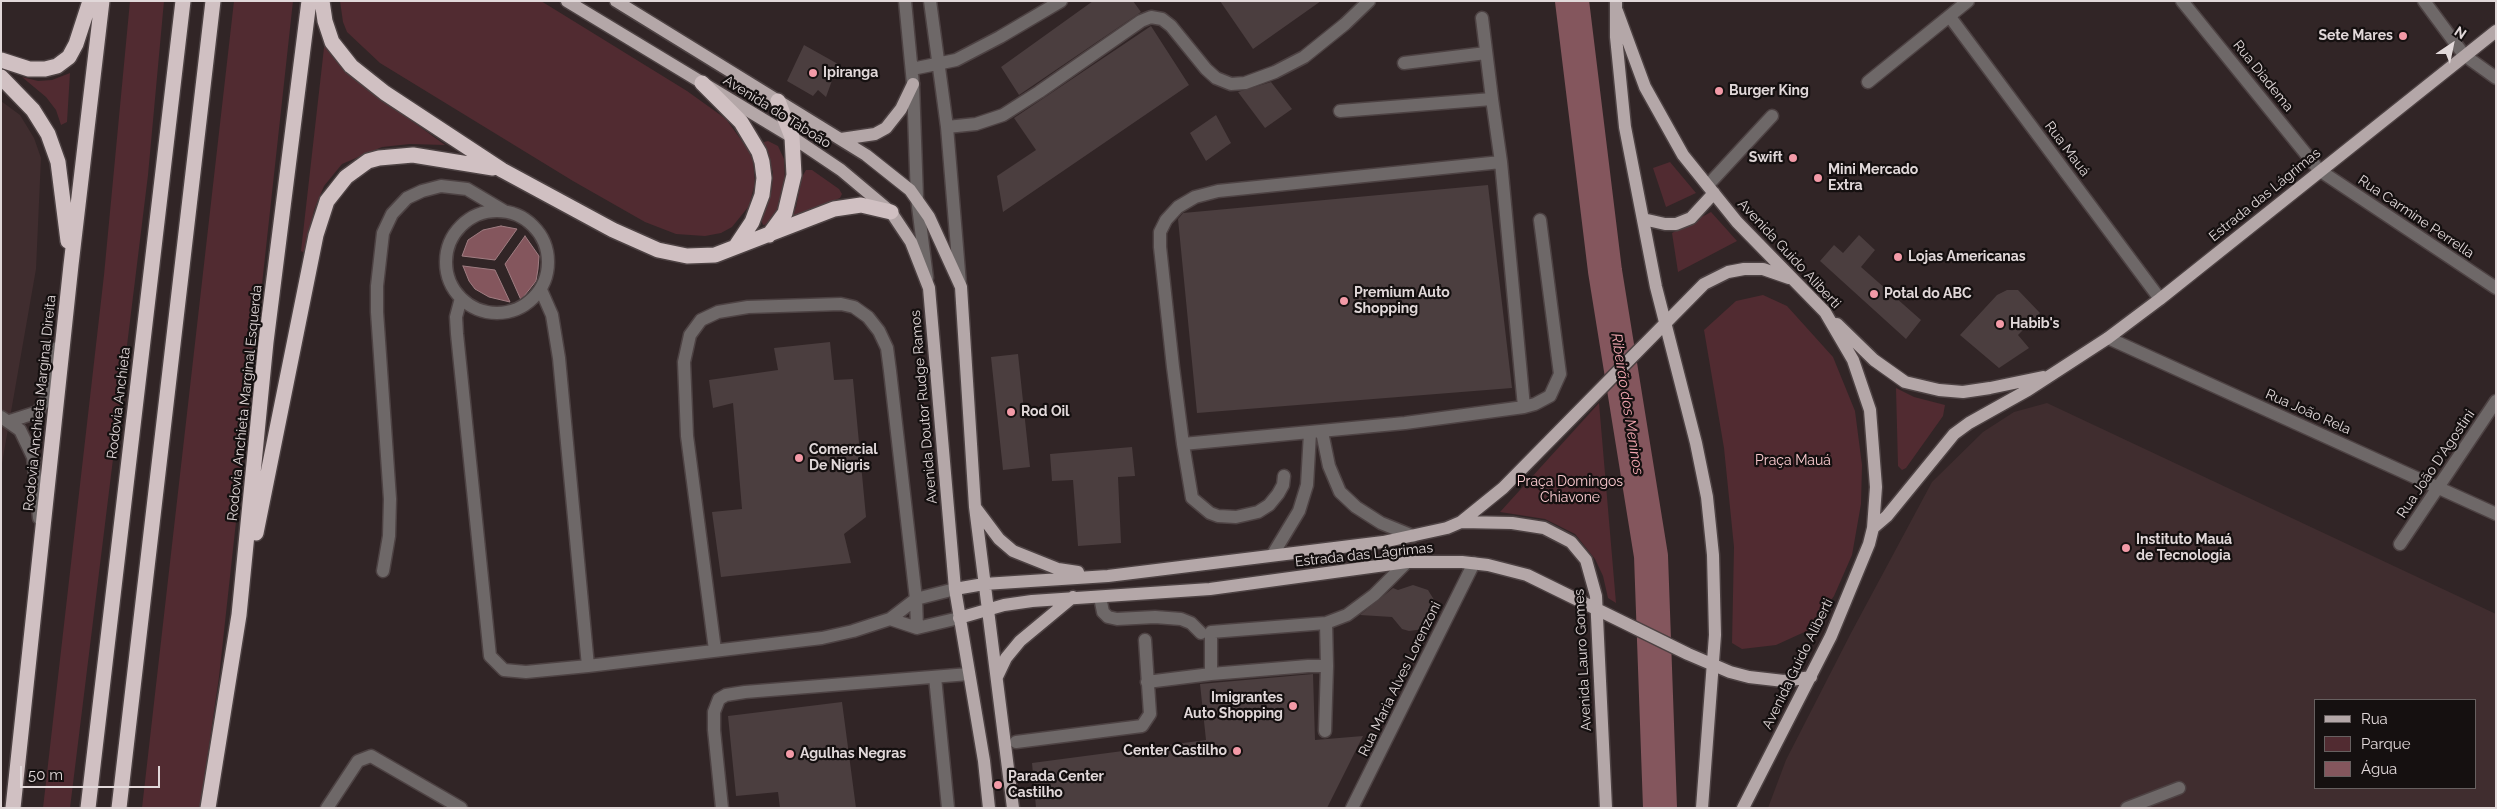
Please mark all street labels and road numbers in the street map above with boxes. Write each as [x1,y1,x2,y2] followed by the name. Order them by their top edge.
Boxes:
[2229,37,2297,115] street label: Rua Diadema
[720,72,834,152] street label: Avenida do Taboão
[2041,118,2093,180] street label: Rua Mauá
[2206,145,2324,245] street label: Estrada das Lágrimas
[2355,172,2477,262] street label: Rua Carmine Perrella
[1734,196,1844,312] street label: Avenida Guido Aliberti
[224,284,266,522] street label: Rodovia Anchieta Marginal Esquerda
[20,294,60,512] street label: Rodovia Anchieta Marginal Direita
[907,309,941,505] street label: Avenida Doutor Rudge Ramos
[104,346,134,460] street label: Rodovia Anchieta
[2263,386,2353,438] street label: Rua João Rela
[2394,407,2478,521] street label: Rua João D'Agostini
[1294,539,1434,571] street label: Estrada das Lágrimas
[1571,588,1595,732] street label: Avenida Lauro Gomes
[1759,596,1837,732] street label: Avenida Guido Aliberti
[1355,599,1445,759] street label: Rua Maria Alves Lorenzoni

